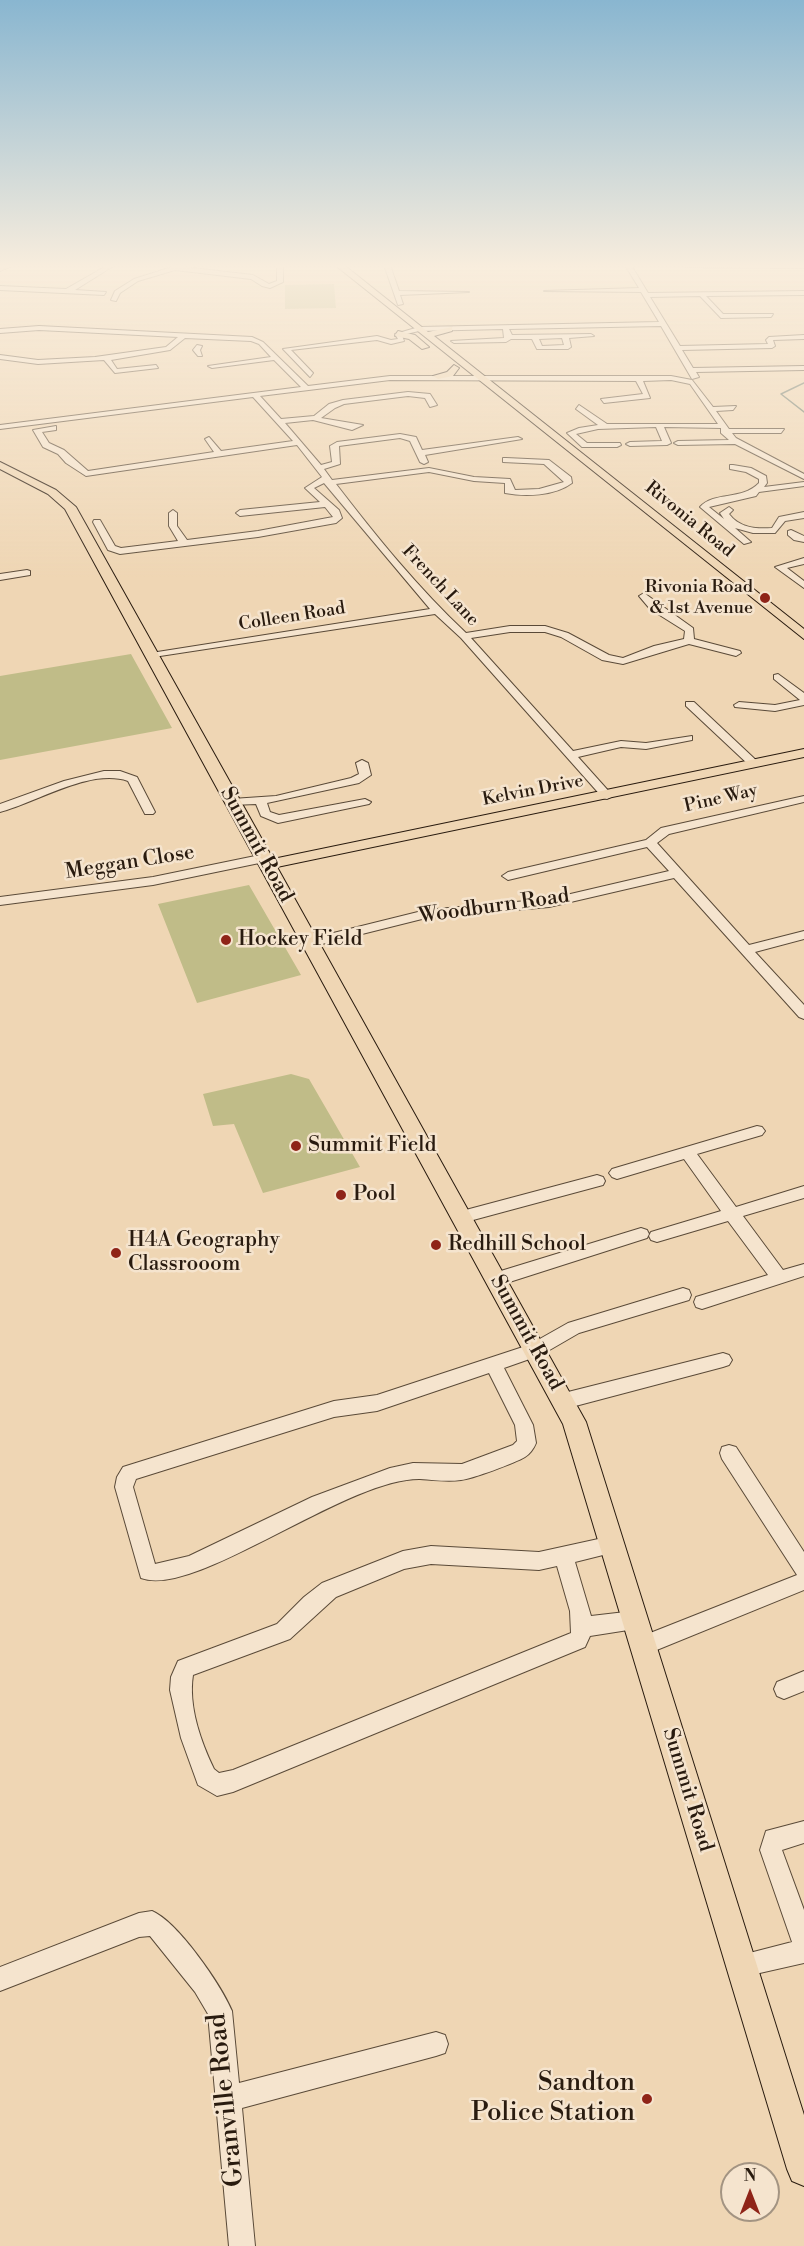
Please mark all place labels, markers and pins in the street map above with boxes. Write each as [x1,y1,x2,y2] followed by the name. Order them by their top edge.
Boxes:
[645,577,753,620] place label: Rivonia Road & 1st Avenue
[758,591,772,605] marker: Rivonia Road & 1st Avenue
[238,927,362,953] place label: Hockey Field
[219,933,233,947] marker: Hockey Field
[308,1133,436,1159] place label: Summit Field
[289,1139,303,1153] marker: Summit Field
[353,1182,396,1208] place label: Pool
[334,1188,348,1202] marker: Pool
[128,1228,280,1278] place label: H4A Geography Classrooom
[448,1232,586,1258] place label: Redhill School
[429,1238,443,1252] marker: Redhill School
[109,1246,123,1260] marker: H4A Geography Classrooom
[471,2068,635,2130] place label: Sandton Police Station
[640,2092,654,2106] marker: Sandton Police Station

